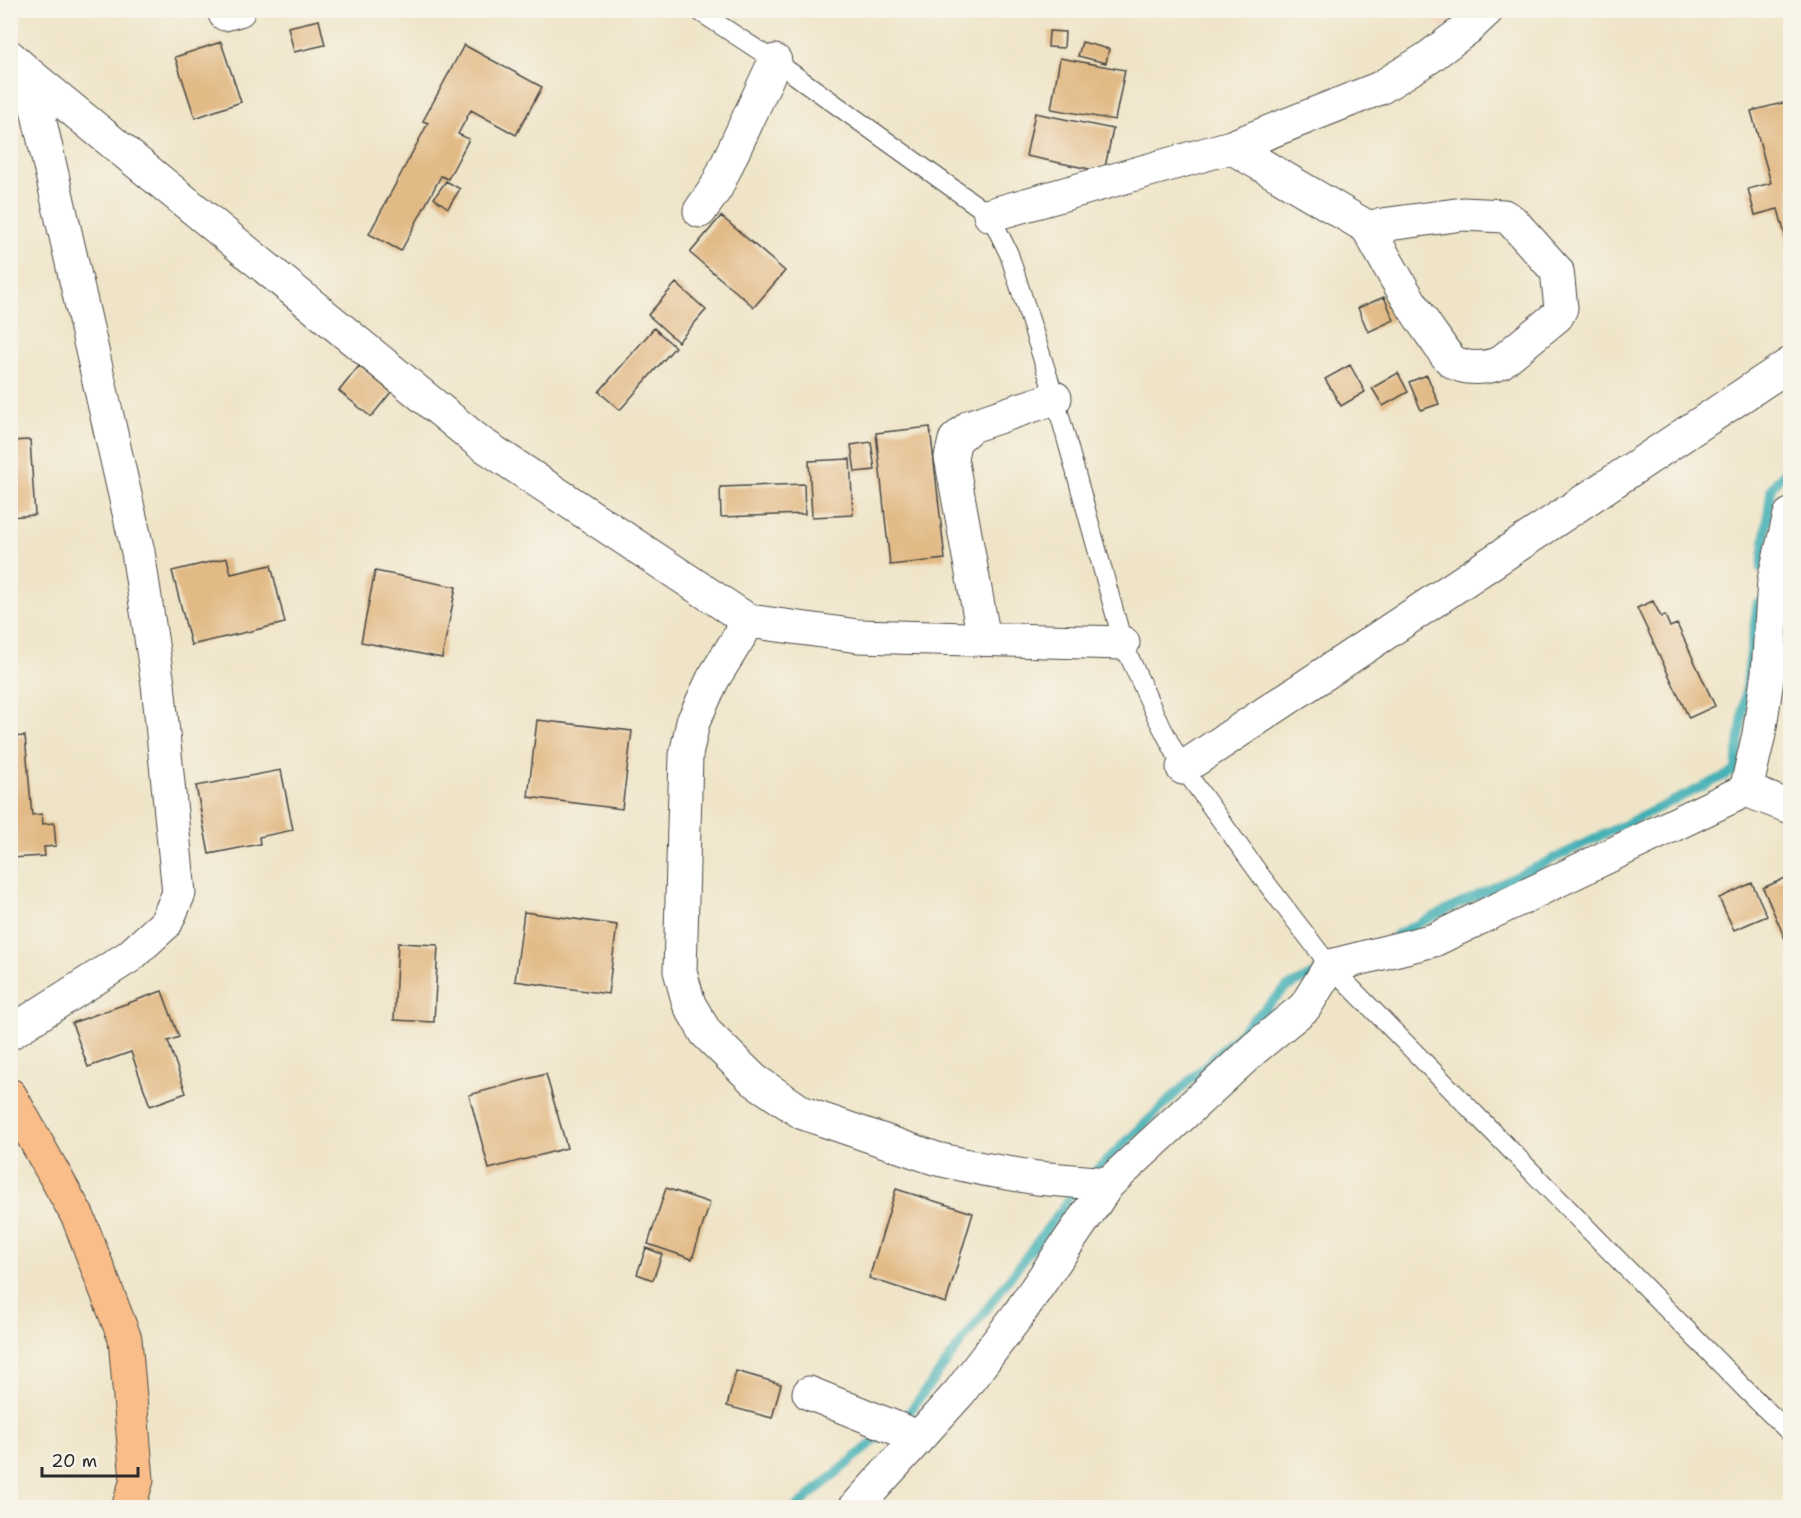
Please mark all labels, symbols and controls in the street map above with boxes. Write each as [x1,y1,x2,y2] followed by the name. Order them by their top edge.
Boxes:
[42,1440,138,1478] scale bar
[51,1449,97,1473] text: 20 m

